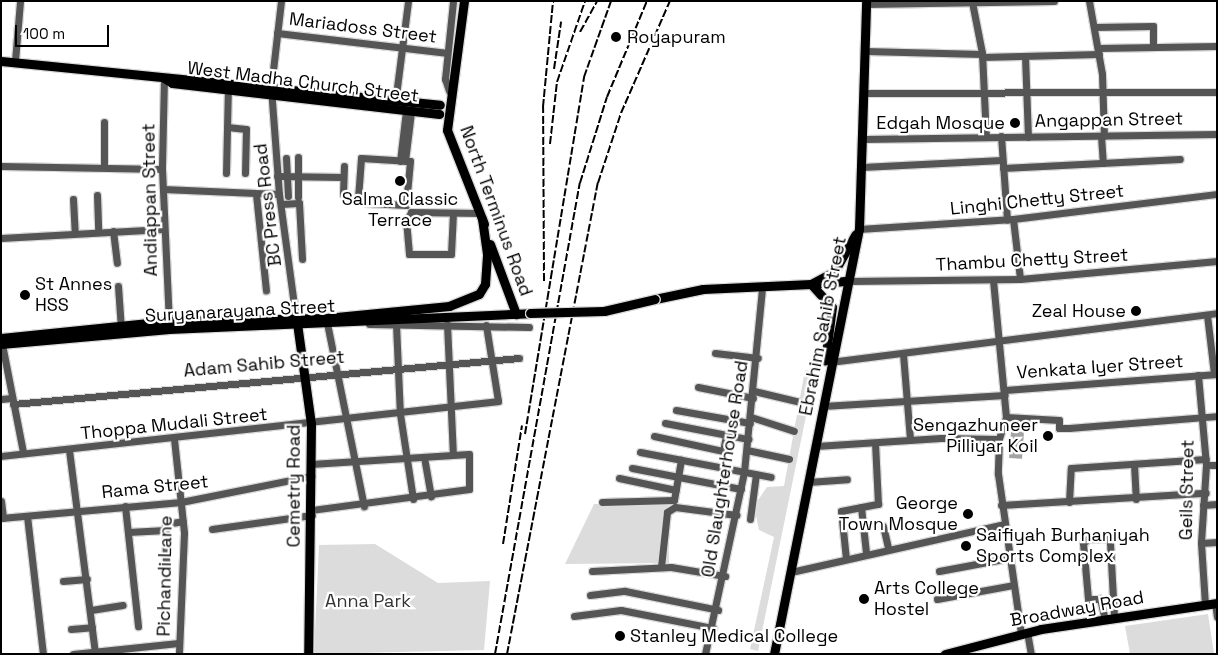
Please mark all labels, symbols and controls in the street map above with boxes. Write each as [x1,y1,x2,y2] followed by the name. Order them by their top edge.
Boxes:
[288,8,438,48] street label: Mariadoss Street
[18,15,111,47] scale bar
[23,24,65,43] text: 100 m
[627,26,726,48] place label: Royapuram
[609,30,623,44] marker: Royapuram
[186,57,420,107] street label: West Madha Church Street
[1035,108,1183,132] street label: Angappan Street
[876,112,1005,134] place label: Edgah Mosque
[1009,117,1021,129] marker: Edgah Mosque
[138,123,162,277] street label: Andiappan Street
[455,123,537,299] street label: North Terminus Road
[250,142,286,268] street label: BC Press Road
[394,175,406,187] marker: Salma Classic Terrace
[949,180,1125,220] street label: Linghi Chetty Street
[342,189,458,232] place label: Salma Classic Terrace
[795,235,851,417] street label: Ebrahim Sahib Street
[935,244,1129,276] street label: Thambu Chetty Street
[35,274,112,316] place label: St Annes HSS
[19,289,31,301] marker: St Annes HSS
[144,295,336,327] street label: Suryanarayana Street
[1032,300,1126,322] place label: Zeal House
[1130,305,1142,317] marker: Zeal House
[183,346,345,382] street label: Adam Sahib Street
[1016,350,1184,384] street label: Venkata Iyer Street
[697,359,753,579] street label: Old Slaughterhouse Road
[79,403,269,445] street label: Thoppa Mudali Street
[913,415,1038,458] place label: Sengazhuneer Pilliyar Koil
[283,425,305,547] street label: Cemetry Road
[1042,430,1054,442] marker: Sengazhuneer Pilliyar Koil
[1175,440,1199,540] street label: Geils Street
[101,471,209,503] street label: Rama Street
[839,493,958,536] place label: George Town Mosque
[962,508,974,520] marker: George Town Mosque
[153,515,177,637] street label: Pichandi Lane
[976,525,1150,568] place label: Saifiyah Burhaniyah Sports Complex
[960,540,972,552] marker: Saifiyah Burhaniyah Sports Complex
[874,578,979,620] place label: Arts College Hostel
[1008,587,1146,631] street label: Broadway Road
[325,590,411,612] park label: Anna Park
[858,593,870,605] marker: Arts College Hostel
[630,625,838,647] place label: Stanley Medical College
[614,630,626,642] marker: Stanley Medical College

